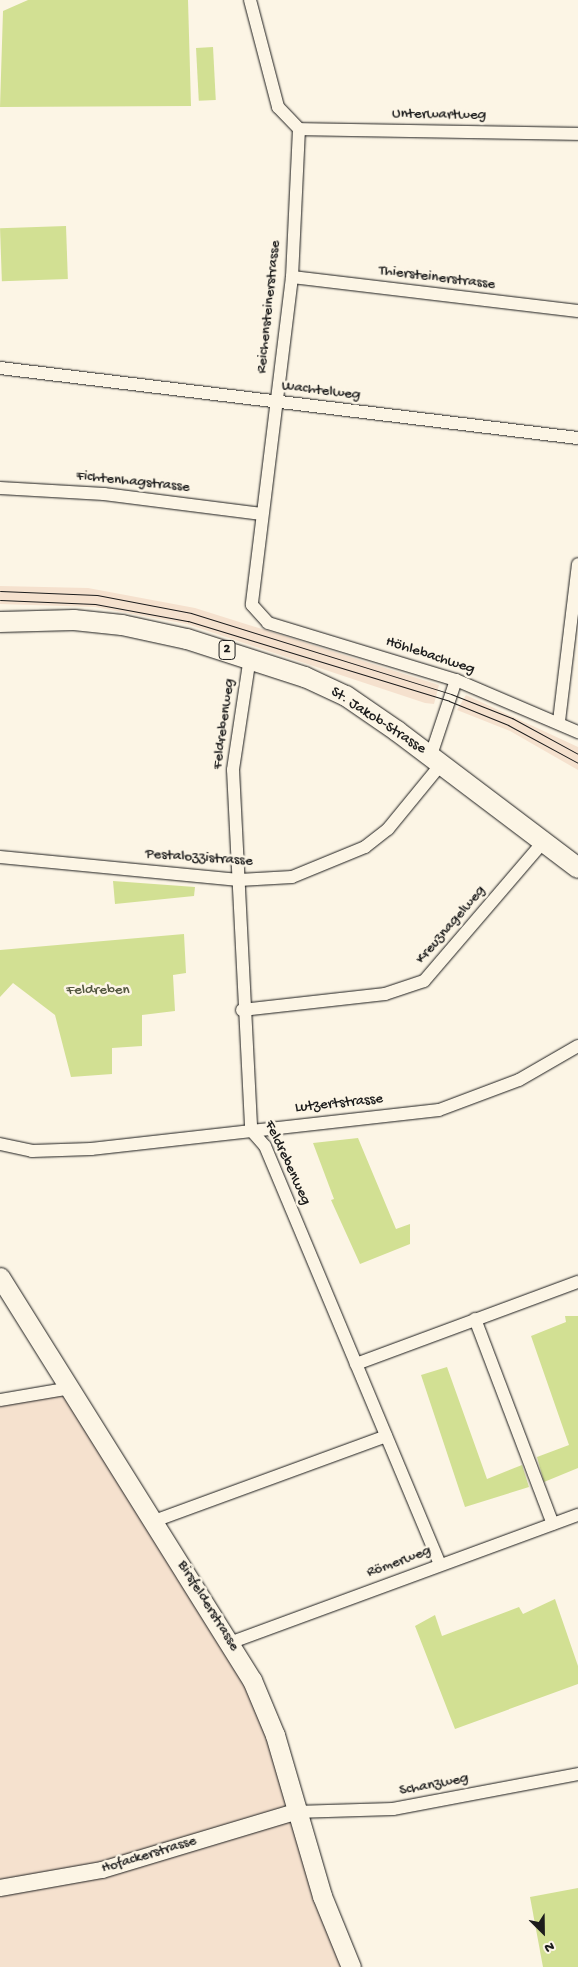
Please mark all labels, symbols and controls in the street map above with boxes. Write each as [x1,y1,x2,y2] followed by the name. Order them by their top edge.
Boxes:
[392,105,486,125] street label: Unterwartweg
[253,240,285,374] street label: Reichensteinerstrasse
[378,262,496,294] street label: Thiersteinerstrasse
[281,377,361,405] street label: Wachtelweg
[75,467,191,497] street label: Fichtenhagstrasse
[383,633,477,679] street label: Höhlebachweg
[218,638,236,662] road number: 2
[209,678,239,770] street label: Feldrebenweg
[327,683,429,759] street label: St. Jakob-Strasse
[145,845,253,871] street label: Pestalozzistrasse
[412,882,490,968] street label: Kreuznagelweg
[66,982,130,1000] park label: Feldreben
[294,1090,384,1118] street label: Lutzertstrasse
[260,1118,314,1208] street label: Feldrebenweg
[364,1542,434,1582] street label: Römerweg
[173,1557,243,1655] street label: Birsfelderstrasse
[398,1769,470,1801] street label: Schanzweg
[99,1832,199,1878] street label: Hofackerstrasse
[518,1907,568,1957] north arrow
[542,1937,557,1956] text: N

